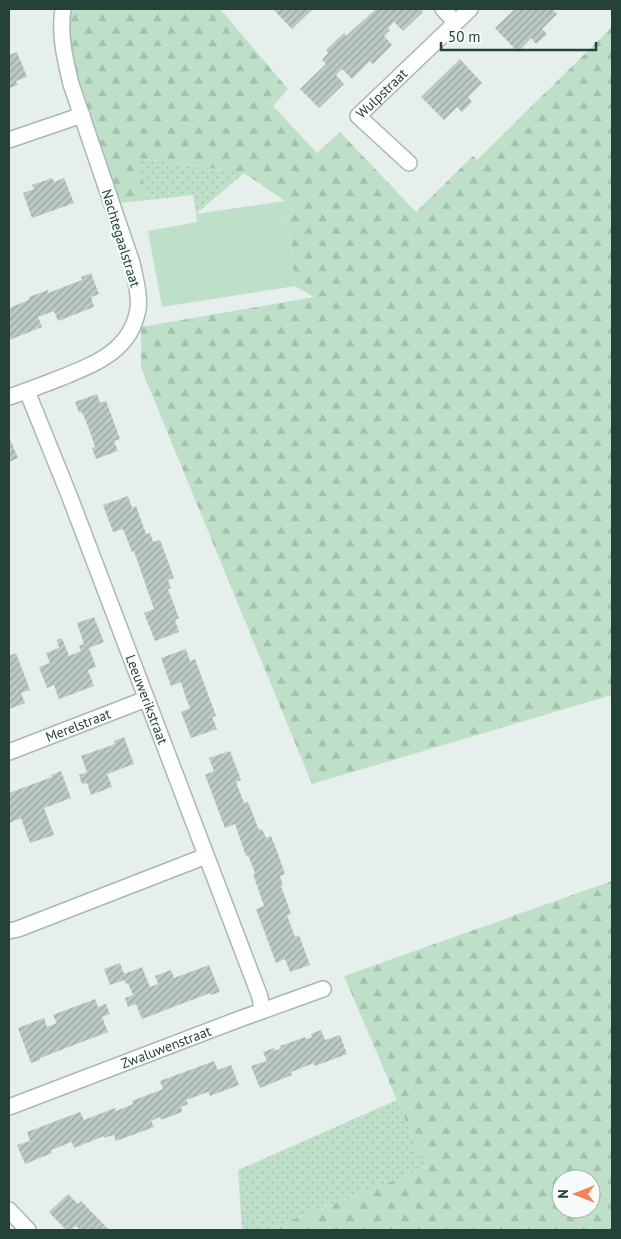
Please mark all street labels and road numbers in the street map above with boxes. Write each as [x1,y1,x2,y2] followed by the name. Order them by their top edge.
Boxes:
[352,65,411,122] street label: Wulpstraat
[98,187,145,289] street label: Nachtegaalstraat
[122,652,172,747] street label: Leeuwerikstraat
[43,705,113,746] street label: Merelstraat
[118,1022,214,1072] street label: Zwaluwenstraat

